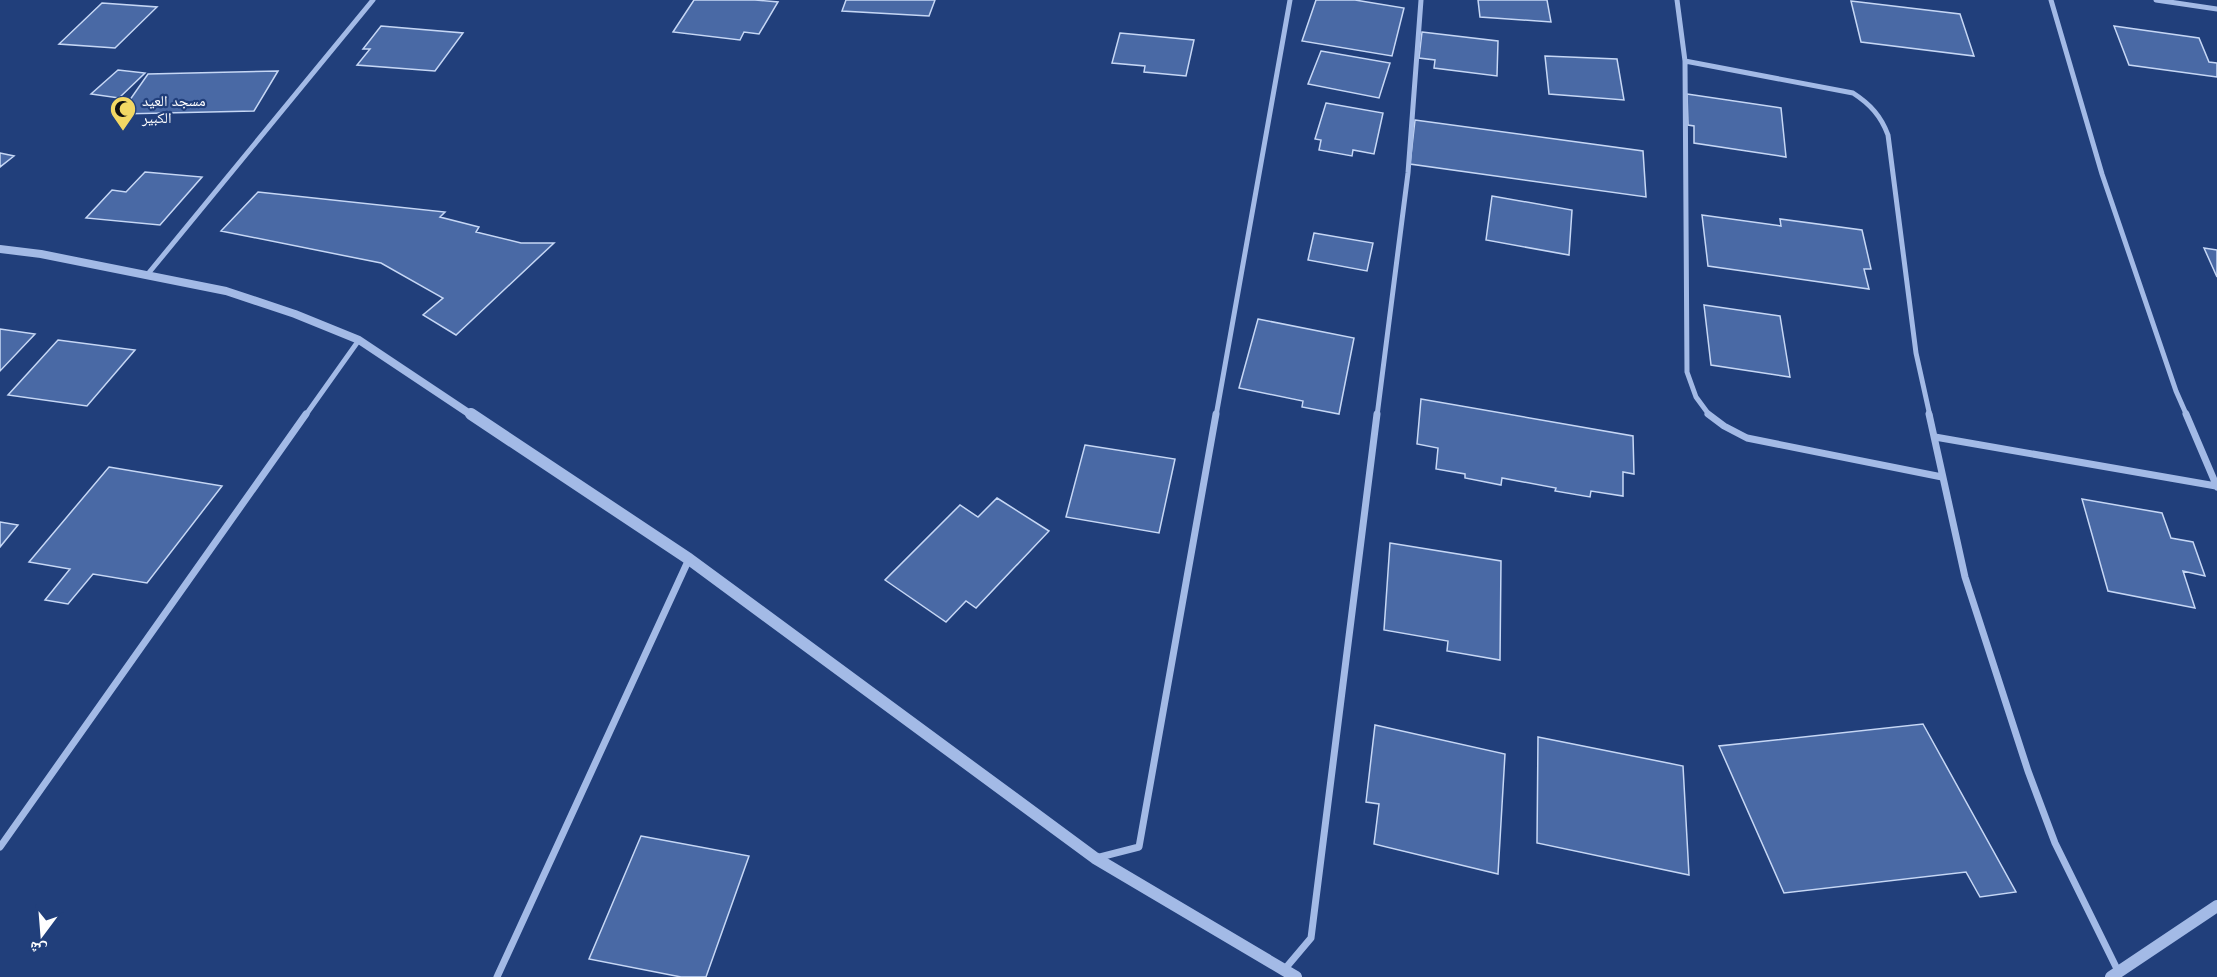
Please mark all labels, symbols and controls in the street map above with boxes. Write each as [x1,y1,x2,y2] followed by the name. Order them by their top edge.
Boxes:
[141,91,206,127] place label: مسجد العيد الكبير
[108,94,138,132] mosque icon: مسجد العيد الكبير
[12,905,72,965] north arrow
[27,937,49,961] text: ش

